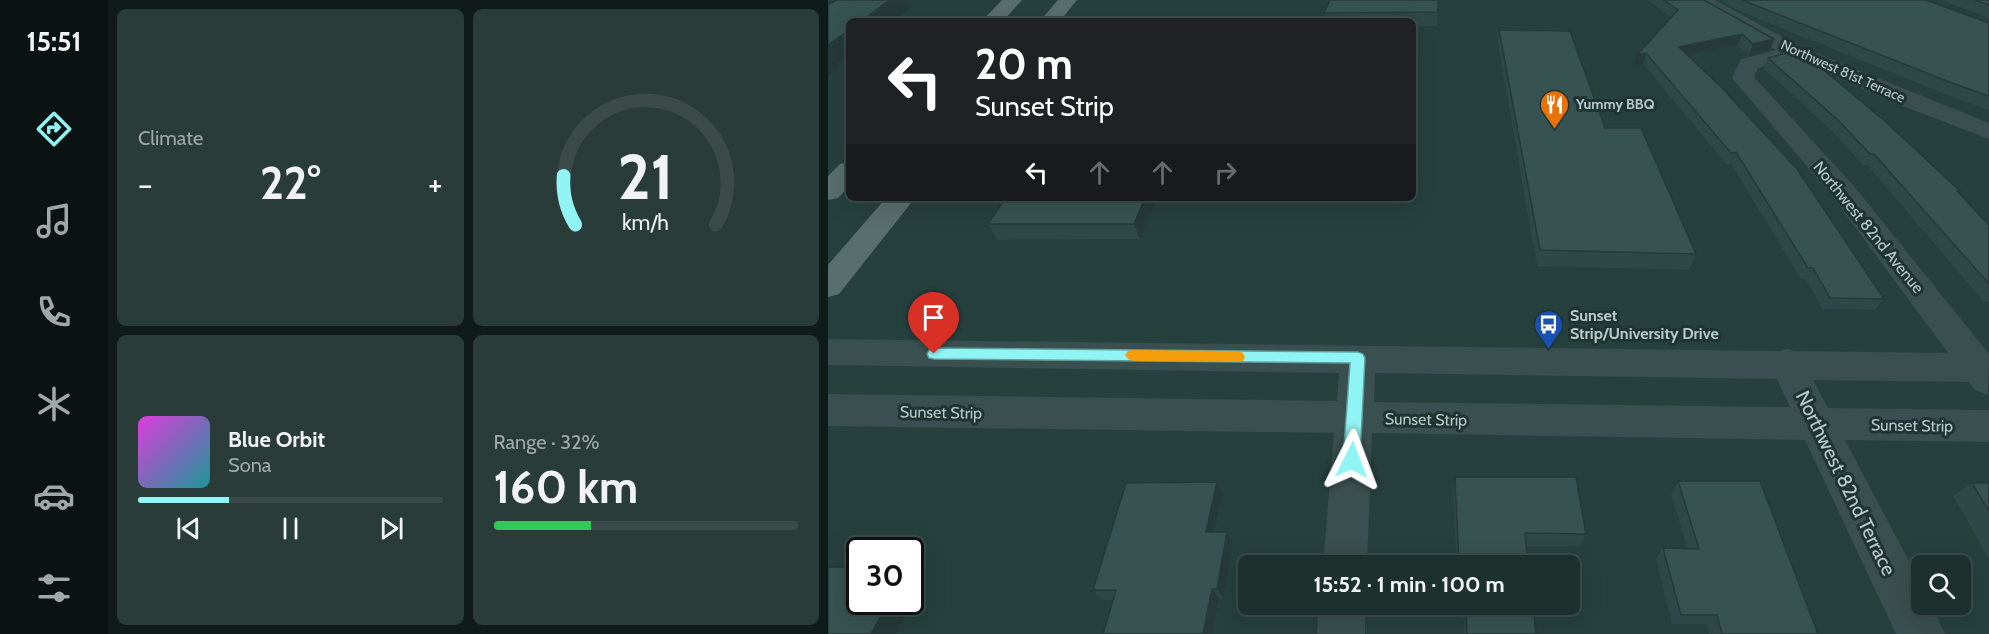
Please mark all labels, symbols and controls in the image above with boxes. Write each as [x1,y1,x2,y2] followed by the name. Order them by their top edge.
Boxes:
[27,25,81,58] text: 15:51
[1778,36,1908,106] street label: Northwest 81st Terrace
[975,38,1073,90] text: 20 m
[876,42,954,120] icon: left
[1539,88,1571,130] restaurant icon: Yummy BBQ
[975,90,1114,123] text: Sunset Strip
[1575,95,1655,113] place label: Yummy BBQ
[33,108,75,150] icon: directions
[138,126,203,150] text: Climate
[618,139,674,215] text: 21
[260,156,321,210] text: 22°
[1020,156,1053,189] icon: left
[1083,156,1116,189] icon: ahead
[1146,156,1179,189] icon: ahead
[1209,156,1242,189] icon: right
[1809,157,1928,297] street label: Northwest 82nd Avenue
[138,164,153,204] text: −
[428,164,443,204] text: +
[33,200,75,242] icon: music
[622,209,669,235] text: km/h
[33,291,75,333] icon: phone
[908,292,959,354] pin
[917,301,950,334] icon: arrive
[1570,306,1719,343] place label: Sunset Strip/University Drive
[1533,308,1565,350] bus stop icon: Sunset Strip/University Drive
[33,383,75,425] icon: climate
[1791,387,1901,579] street label: Northwest 82nd Terrace
[900,402,982,423] street label: Sunset Strip
[1385,409,1467,430] street label: Sunset Strip
[1871,415,1953,436] street label: Sunset Strip
[228,426,325,453] text: Blue Orbit
[1320,428,1384,492] position arrow
[494,430,599,454] text: Range · 32%
[228,453,271,477] text: Sona
[494,460,638,514] text: 160 km
[33,475,75,517] icon: car
[172,512,205,545] icon: previous
[274,512,307,545] icon: pause
[375,512,408,545] icon: next
[846,537,924,615] speed limit sign: 30
[1911,555,1971,615] map controls
[1911,555,1971,615] button: search
[33,567,75,609] icon: filters
[1313,571,1505,598] text: 15:52 · 1 min · 100 m

